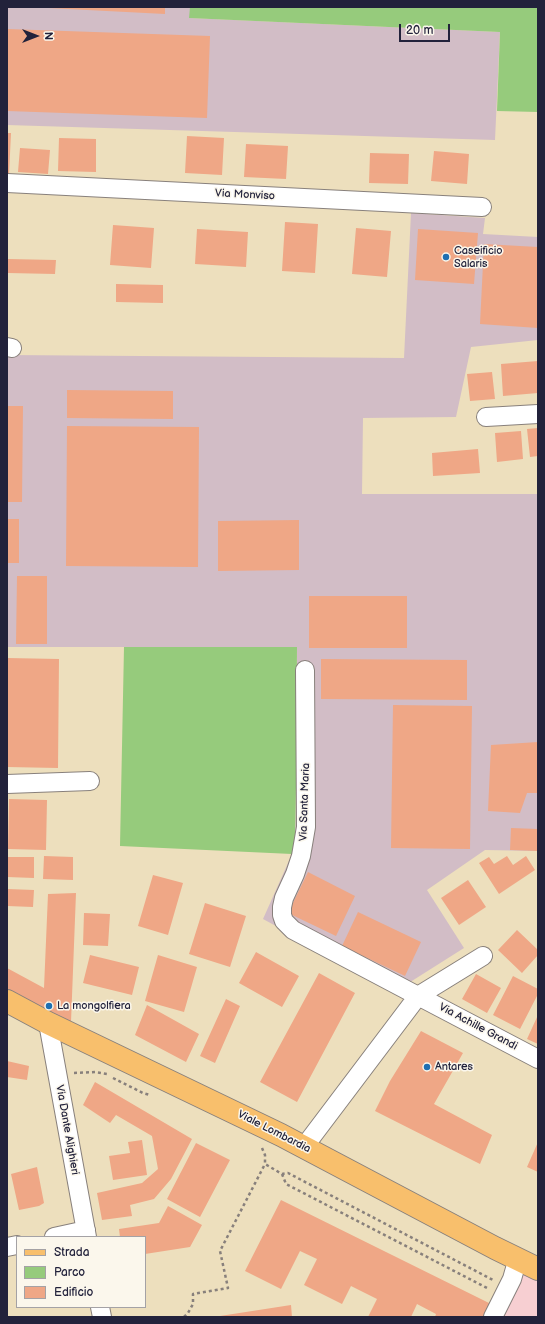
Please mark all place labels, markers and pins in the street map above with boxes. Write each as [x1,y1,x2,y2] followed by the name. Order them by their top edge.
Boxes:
[454,244,503,270] place label: Caseificio Salaris
[441,252,451,262] marker: Caseificio Salaris
[57,999,131,1013] place label: La mongolfiera
[44,1001,54,1011] marker: La mongolfiera
[435,1060,473,1074] place label: Antares
[422,1062,432,1072] marker: Antares

